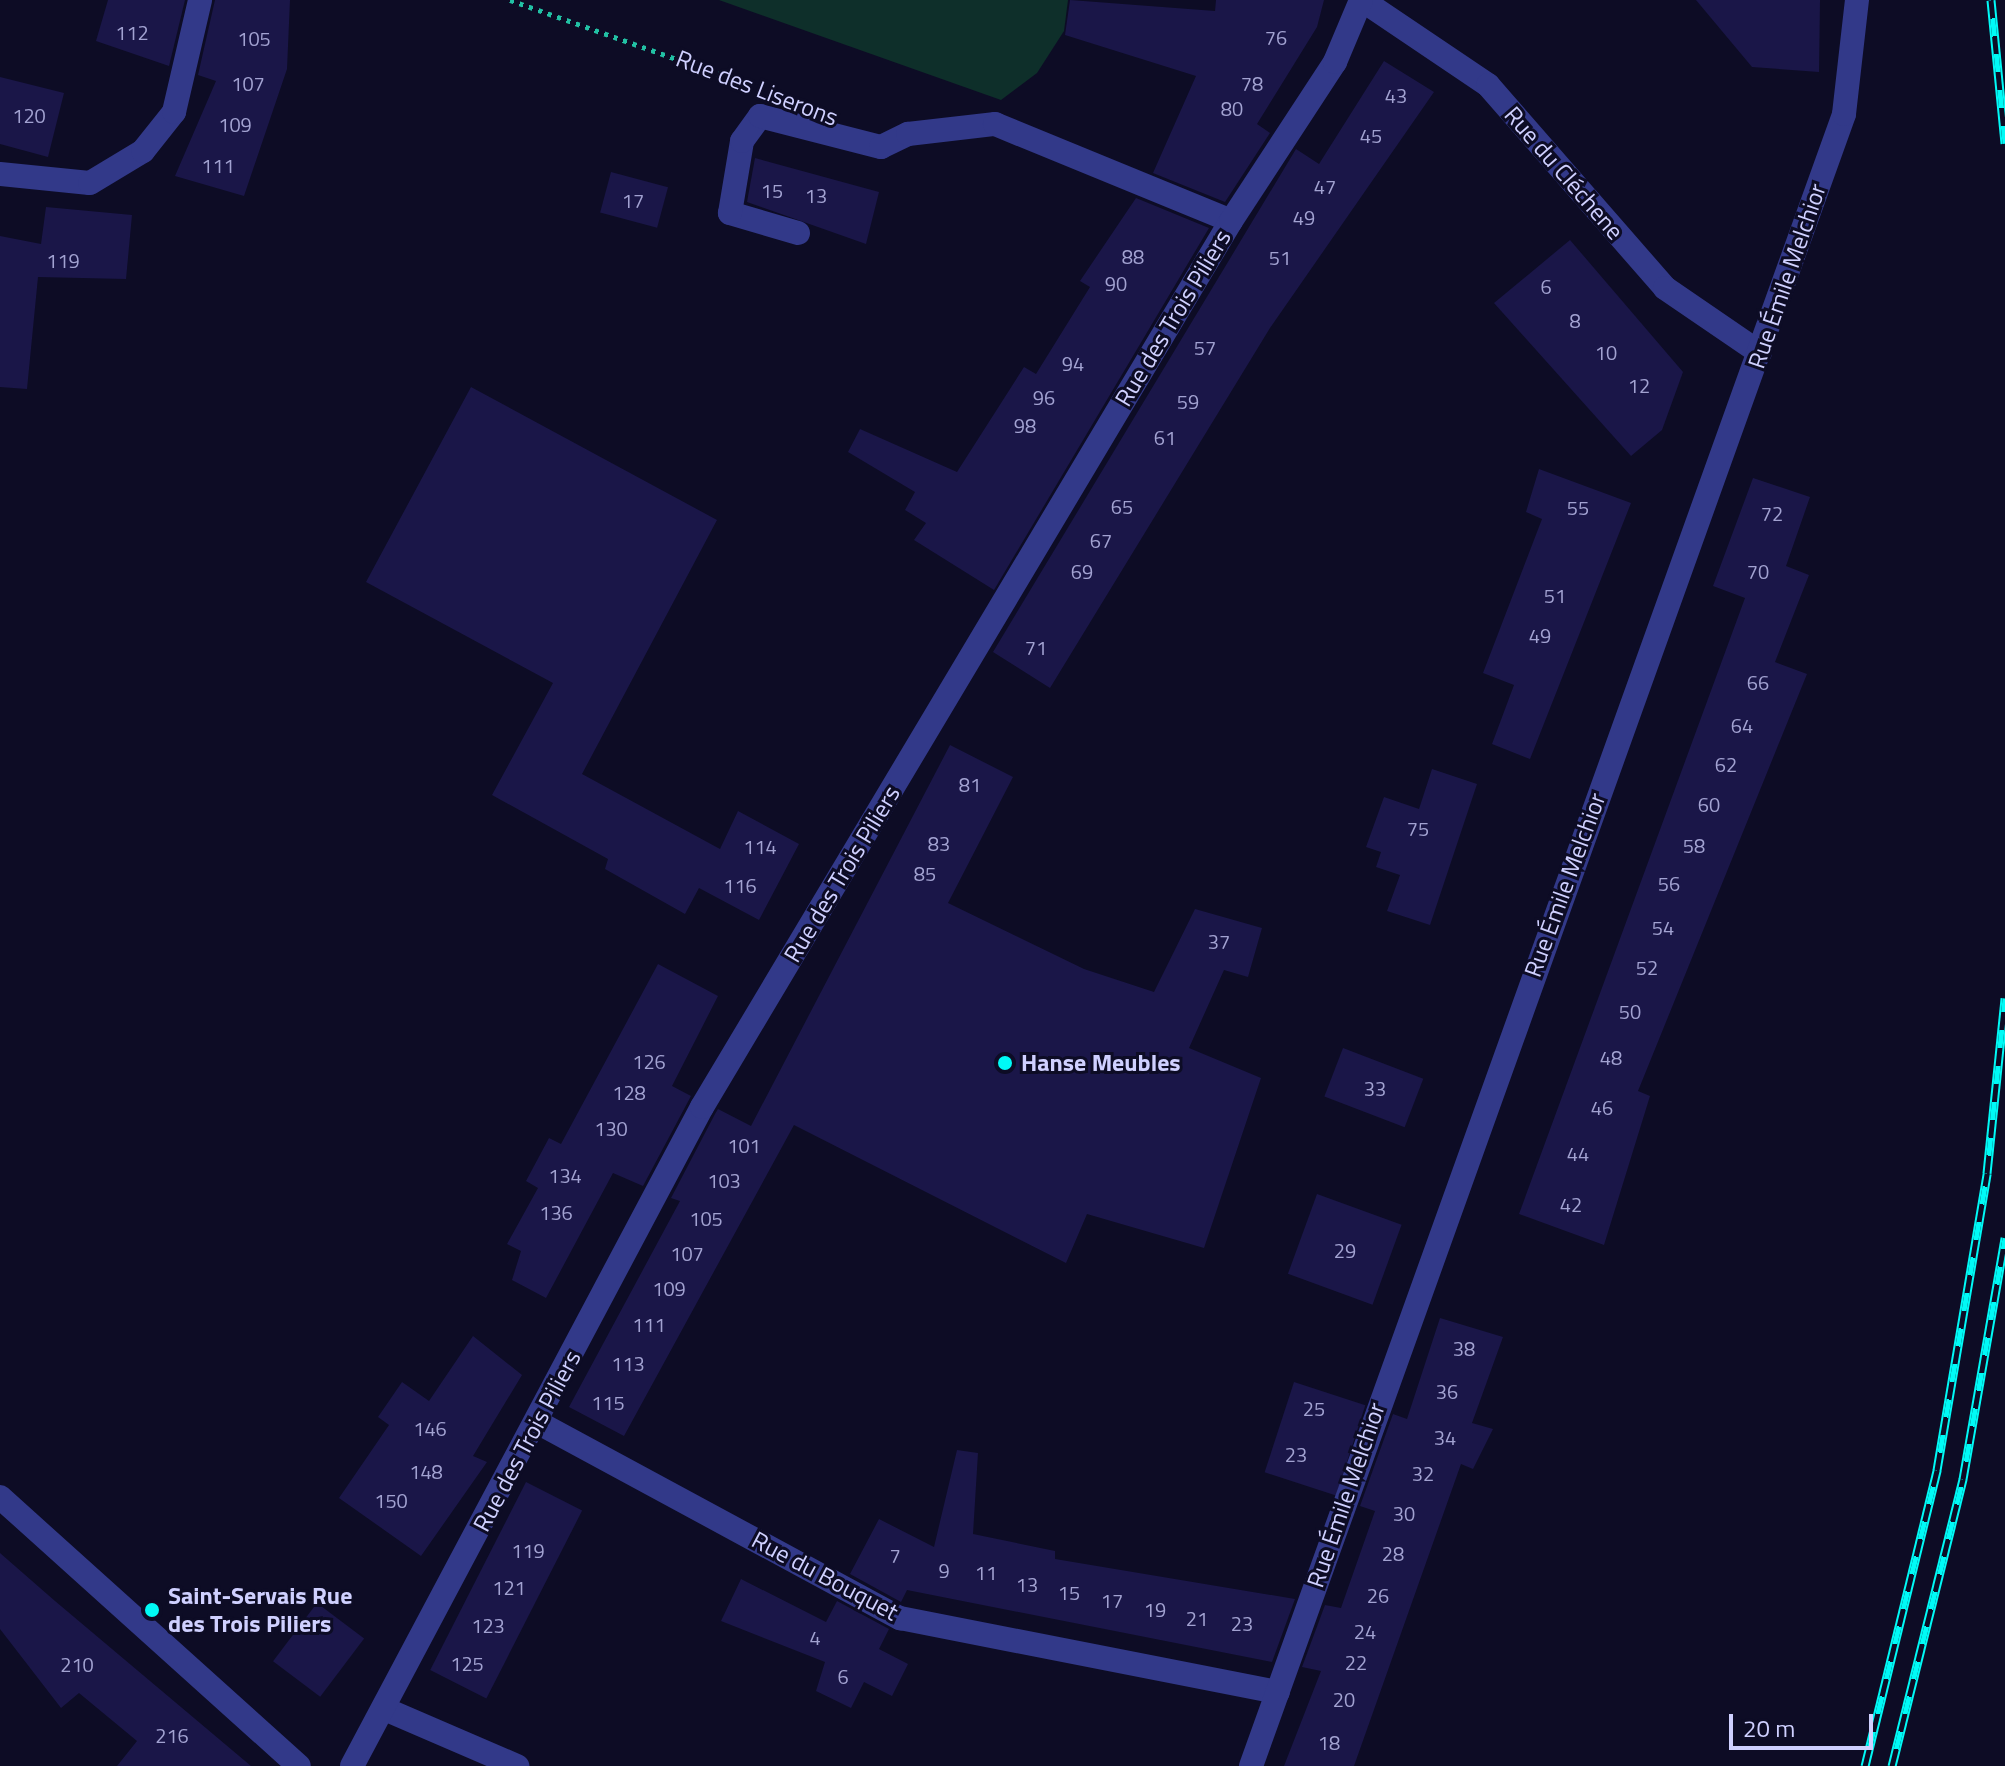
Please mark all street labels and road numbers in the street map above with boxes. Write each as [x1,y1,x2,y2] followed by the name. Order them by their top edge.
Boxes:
[672,44,842,132] street label: Rue des Liserons
[1498,101,1630,245] street label: Rue du Cléchene
[1742,180,1832,372] street label: Rue Émile Melchior
[1109,224,1237,412] street label: Rue des Trois Piliers
[778,780,906,968] street label: Rue des Trois Piliers
[1518,789,1612,981] street label: Rue Émile Melchior
[467,1346,587,1536] street label: Rue des Trois Piliers
[1301,1399,1391,1591] street label: Rue Émile Melchior
[747,1525,903,1627] street label: Rue du Bouquet

